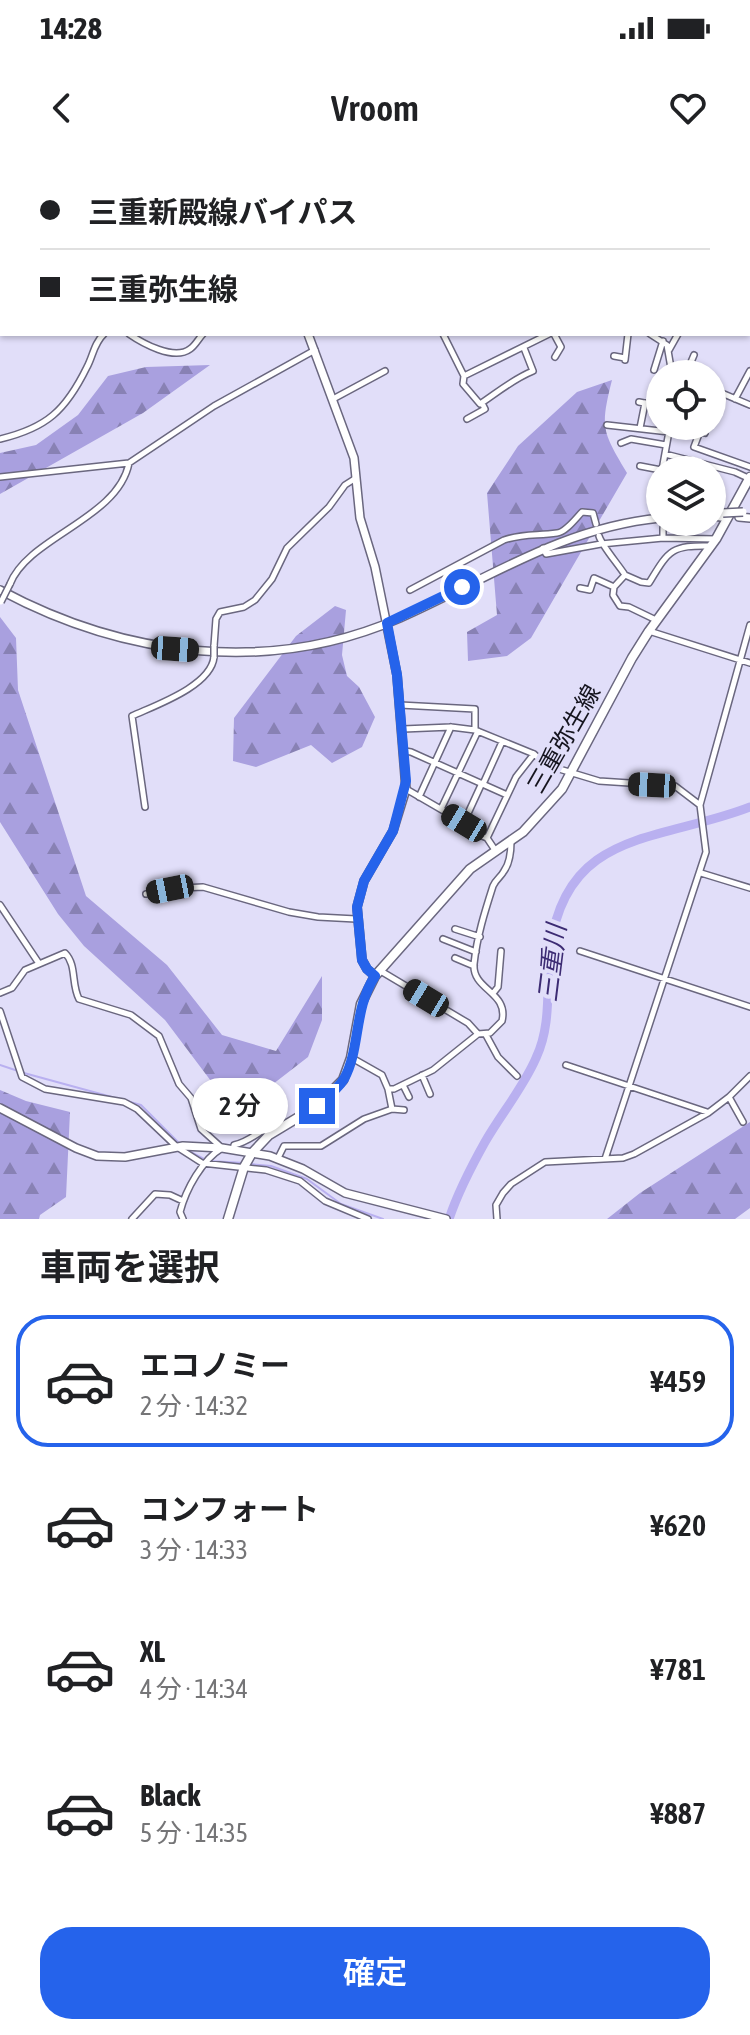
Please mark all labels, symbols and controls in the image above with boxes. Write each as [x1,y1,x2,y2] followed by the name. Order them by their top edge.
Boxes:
[40,11,102,45] text: 14:28
[40,86,84,130] icon: back
[666,86,710,130] icon: heart
[331,87,419,129] text: Vroom
[88,195,357,229] text: 三重新殿線バイパス
[88,272,238,306] text: 三重弥生線
[646,360,726,536] map controls
[646,360,726,440] button: locate
[646,456,726,536] button: layers
[444,569,480,605] route start
[150,635,200,663] car
[522,680,605,797] street label: 三重弥生線
[627,772,677,798] car
[437,800,491,846] car
[144,873,196,905] car
[532,919,572,1004] water label: 三重川
[399,975,453,1021] car
[193,1078,289,1134] callout: 2 分
[299,1088,335,1124] route end
[219,1091,261,1121] text: 2 分
[40,1246,220,1288] text: 車両を選択
[44,1345,116,1417] icon: car
[140,1348,290,1382] text: エコノミー
[650,1364,706,1398] text: ¥459
[140,1391,248,1421] text: 2 分 · 14:32
[44,1489,116,1561] icon: car
[140,1492,319,1526] text: コンフォート
[650,1508,706,1542] text: ¥620
[140,1535,248,1565] text: 3 分 · 14:33
[44,1633,116,1705] icon: car
[140,1634,165,1668] text: XL
[650,1652,706,1686] text: ¥781
[140,1674,248,1704] text: 4 分 · 14:34
[44,1777,116,1849] icon: car
[140,1778,200,1812] text: Black
[650,1796,706,1830] text: ¥887
[140,1818,248,1848] text: 5 分 · 14:35
[40,1927,710,2019] button: 確定

